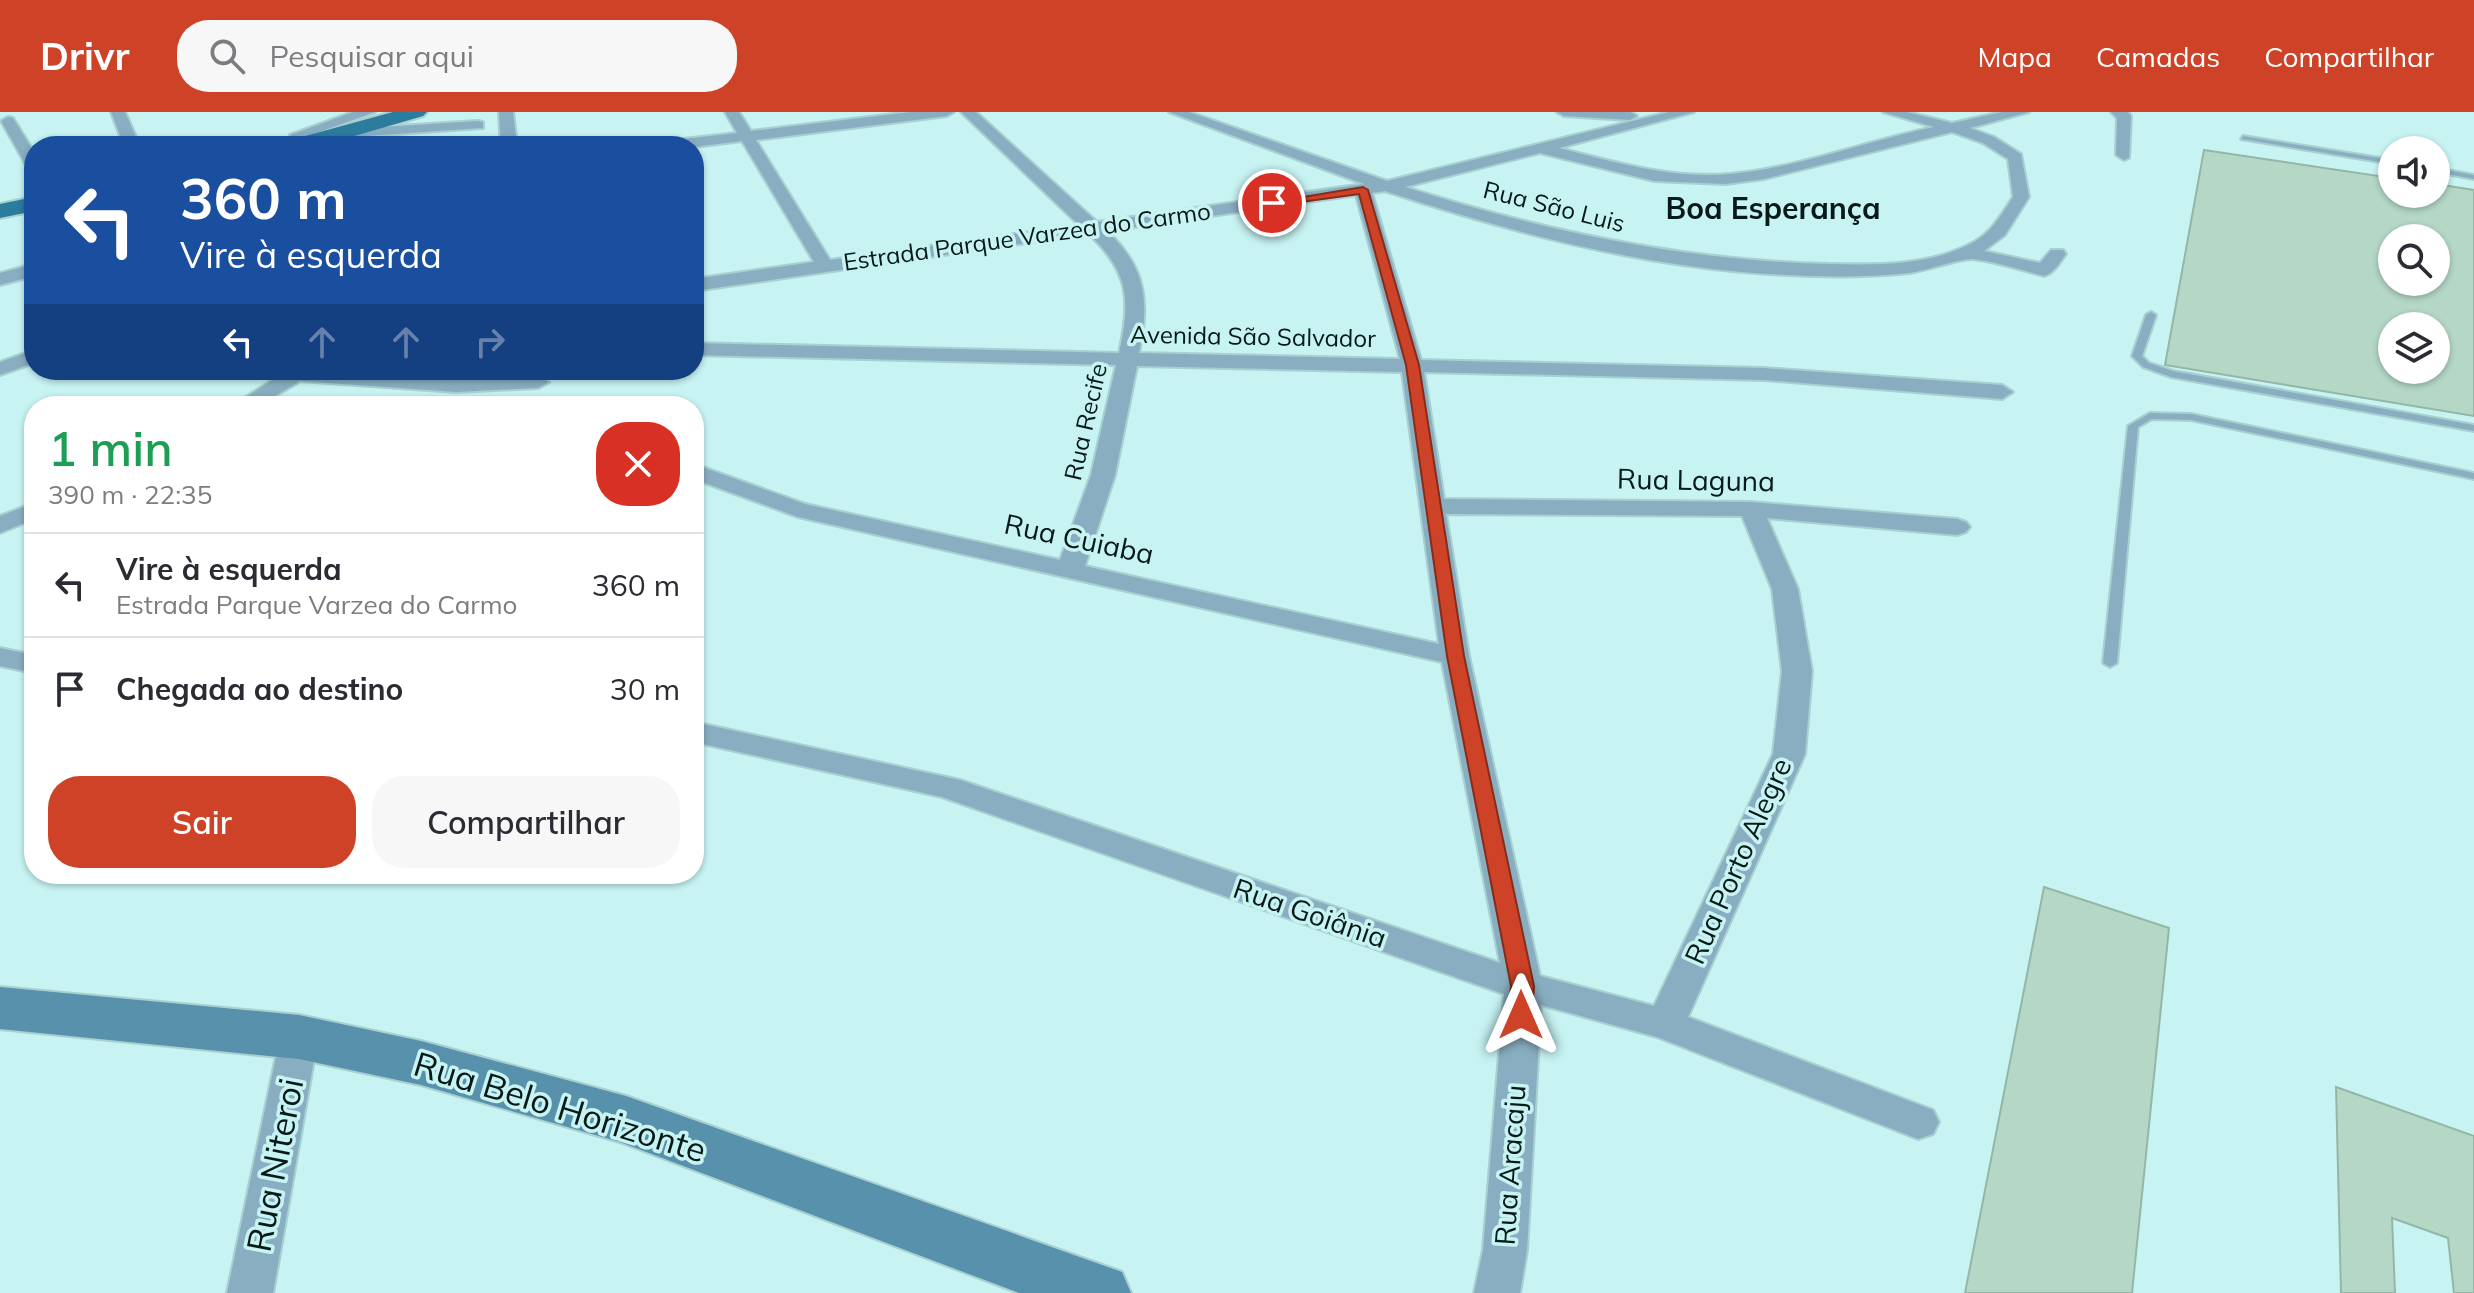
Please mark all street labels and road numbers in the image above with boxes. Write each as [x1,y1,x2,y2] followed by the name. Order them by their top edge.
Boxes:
[1480,174,1628,238] street label: Rua São Luis
[841,195,1212,277] street label: Estrada Parque Varzea do Carmo
[1130,319,1376,353] street label: Avenida São Salvador
[1057,360,1113,483] street label: Rua Recife
[1617,461,1775,498] street label: Rua Laguna
[1001,506,1157,571] street label: Rua Cuiaba
[1676,752,1799,969] street label: Rua Porto Alegre
[1229,870,1391,955] street label: Rua Goiânia
[409,1042,711,1171] street label: Rua Belo Horizonte
[237,1075,312,1255] street label: Rua Niteroi
[1486,1084,1533,1246] street label: Rua Aracaju

